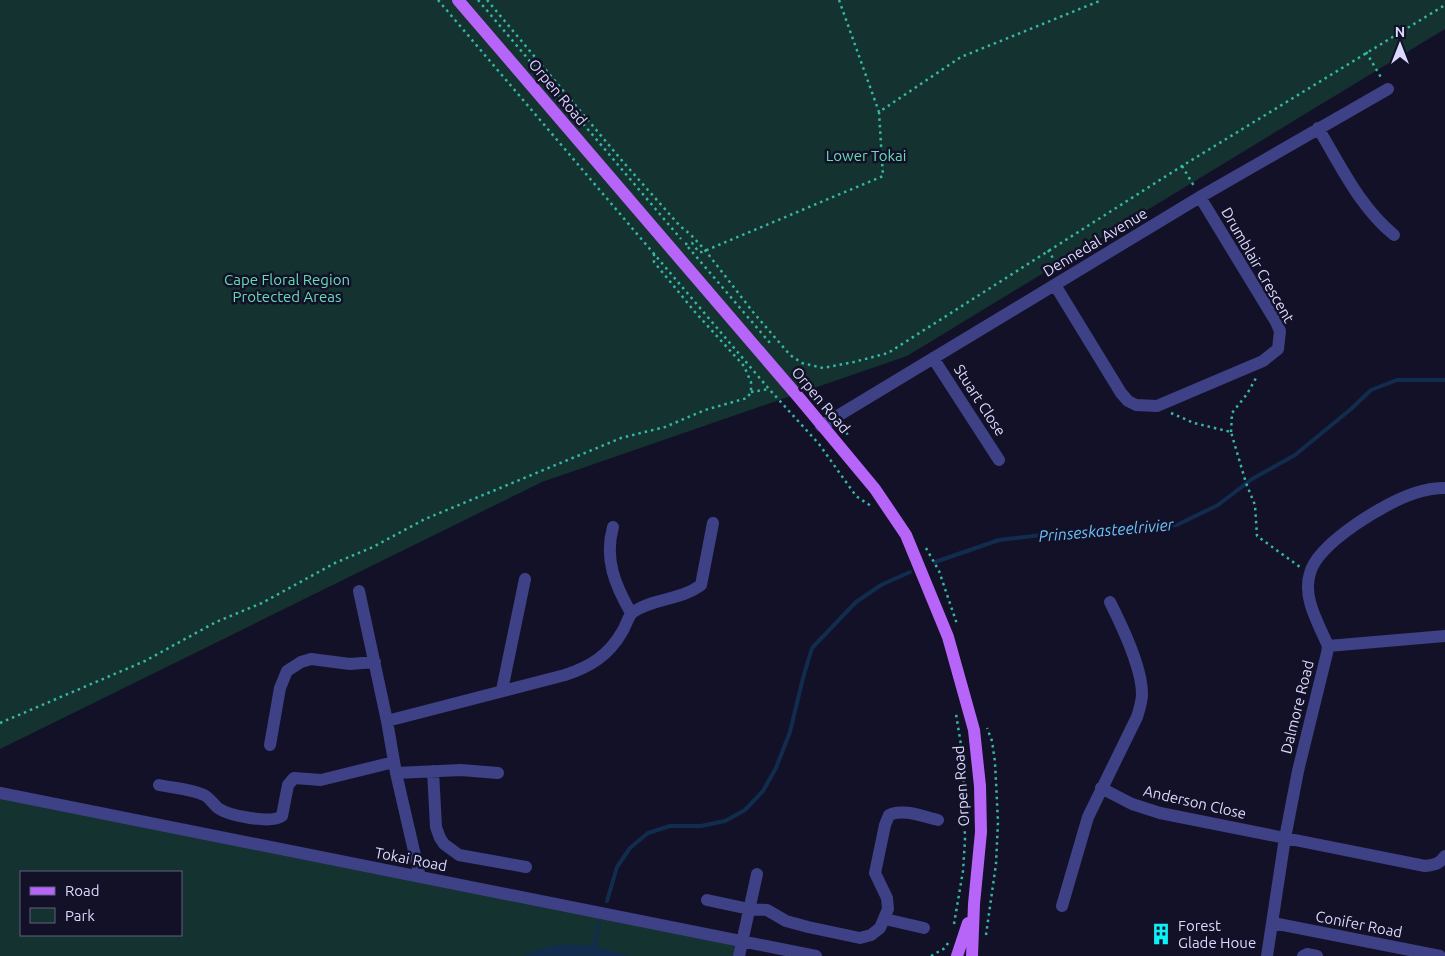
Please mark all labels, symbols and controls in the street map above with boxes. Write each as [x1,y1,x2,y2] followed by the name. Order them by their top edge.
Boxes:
[1375,20,1425,70] north arrow
[1395,24,1405,40] text: N
[525,56,591,128] street label: Orpen Road
[826,147,906,164] park label: Lower Tokai
[1040,204,1150,280] street label: Dennedal Avenue
[1218,204,1298,326] street label: Drumblair Crescent
[224,271,350,305] park label: Cape Floral Region Protected Areas
[951,361,1009,439] street label: Stuart Close
[788,364,854,436] street label: Orpen Road
[1038,515,1175,545] water label: Prinseskasteelrivier
[1277,658,1317,756] street label: Dalmore Road
[950,745,972,827] street label: Orpen Road
[1142,782,1248,822] street label: Anderson Close
[373,844,449,874] street label: Tokai Road
[20,871,182,936] legend
[65,882,100,899] text: Road
[65,907,95,924] text: Park
[1314,907,1404,941] street label: Conifer Road
[1178,917,1256,951] place label: Forest Glade Houe
[1148,921,1174,947] building icon: Forest Glade Houe

